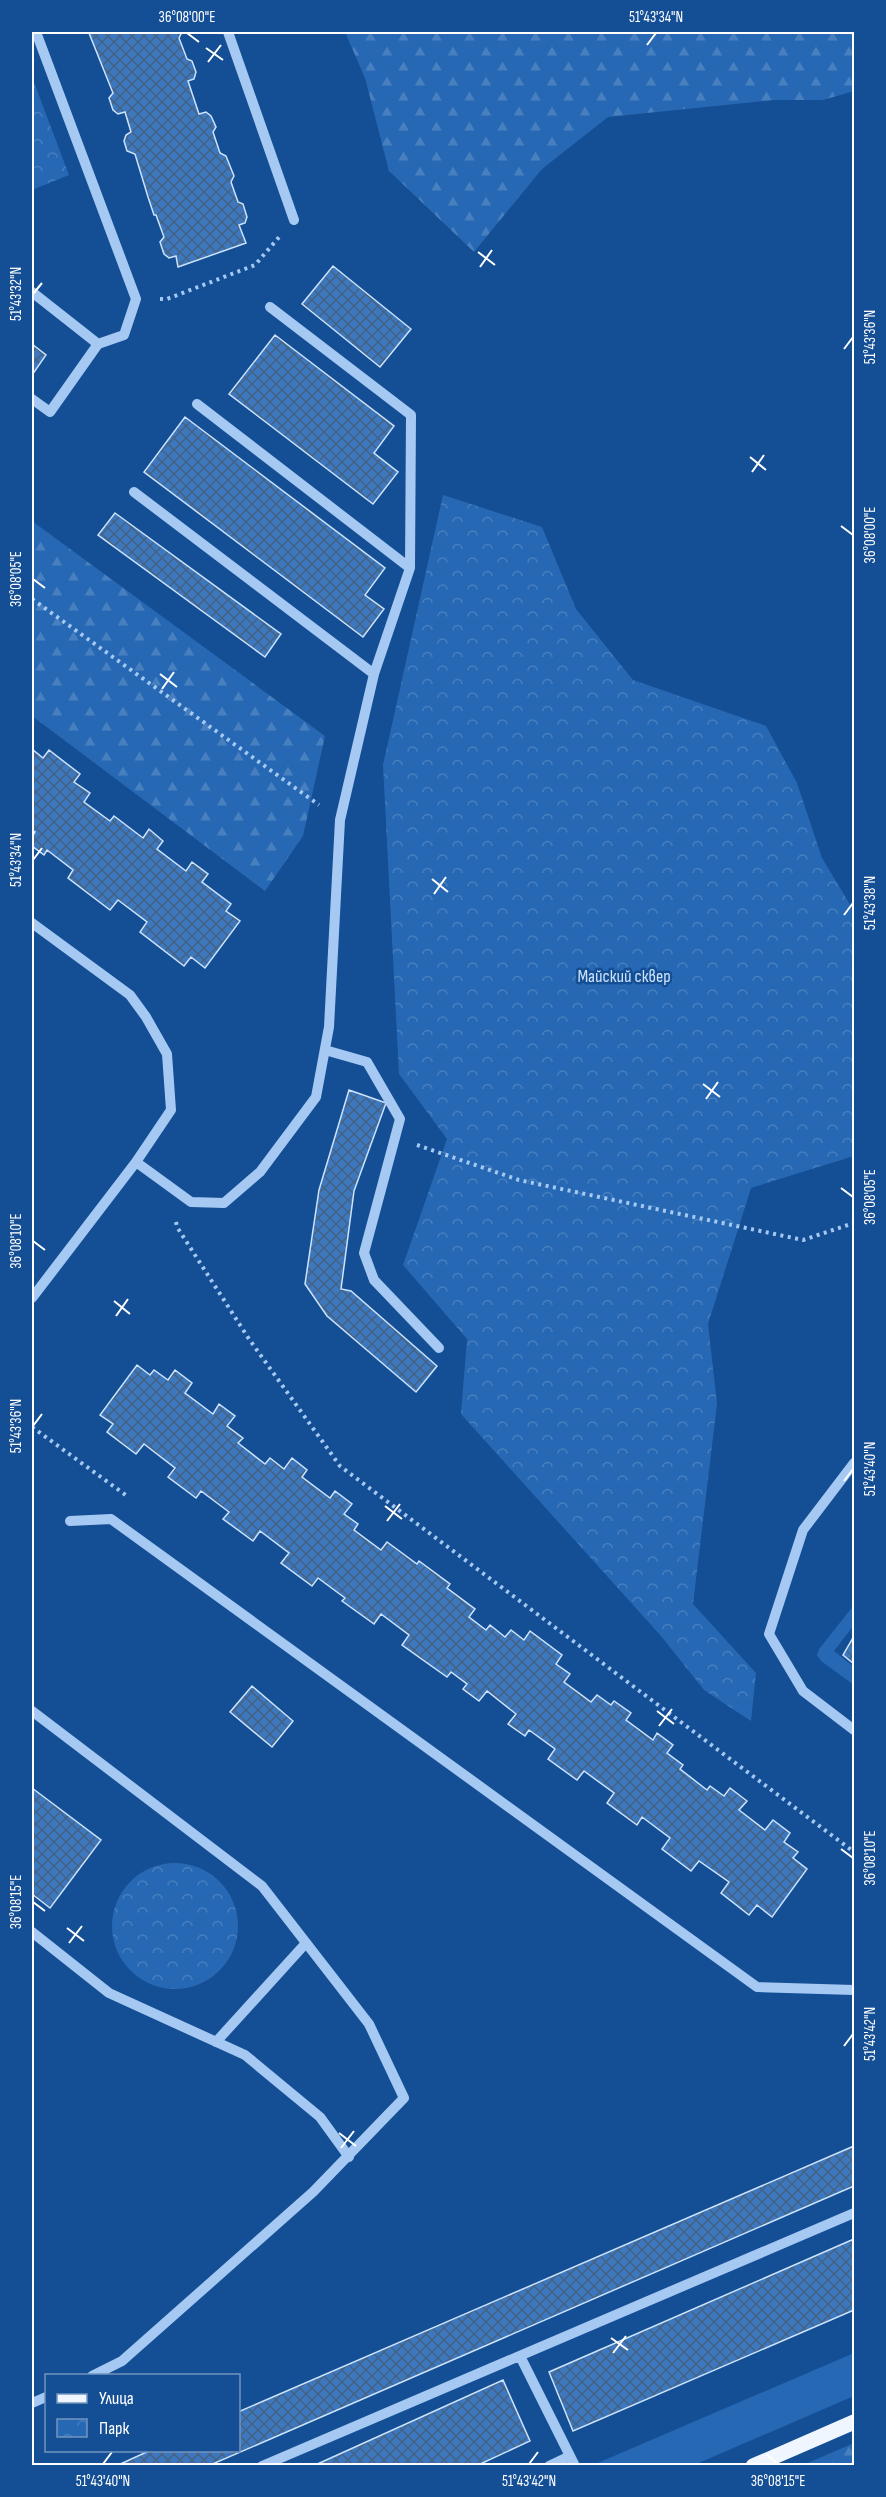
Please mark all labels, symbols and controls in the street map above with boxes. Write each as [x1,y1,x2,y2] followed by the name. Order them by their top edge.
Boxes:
[159,8,215,27] text: 36°08'00"E
[629,8,683,27] text: 51°43'34"N
[7,267,26,321] text: 51°43'32"N
[861,310,880,364] text: 51°43'36"N
[861,507,880,563] text: 36°08'00"E
[7,551,26,607] text: 36°08'05"E
[7,833,26,887] text: 51°43'34"N
[861,876,880,930] text: 51°43'38"N
[577,966,671,987] park label: Майский сквер
[861,1169,880,1225] text: 36°08'05"E
[7,1213,26,1269] text: 36°08'10"E
[7,1399,26,1453] text: 51°43'36"N
[861,1442,880,1496] text: 51°43'40"N
[861,1830,880,1886] text: 36°08'10"E
[7,1875,26,1929] text: 36°08'15"E
[861,2007,880,2061] text: 51°43'42"N
[45,2374,240,2452] legend
[99,2388,134,2409] text: Улица
[99,2418,130,2439] text: Парк
[76,2472,130,2491] text: 51°43'40"N
[502,2472,556,2491] text: 51°43'42"N
[751,2472,805,2491] text: 36°08'15"E

